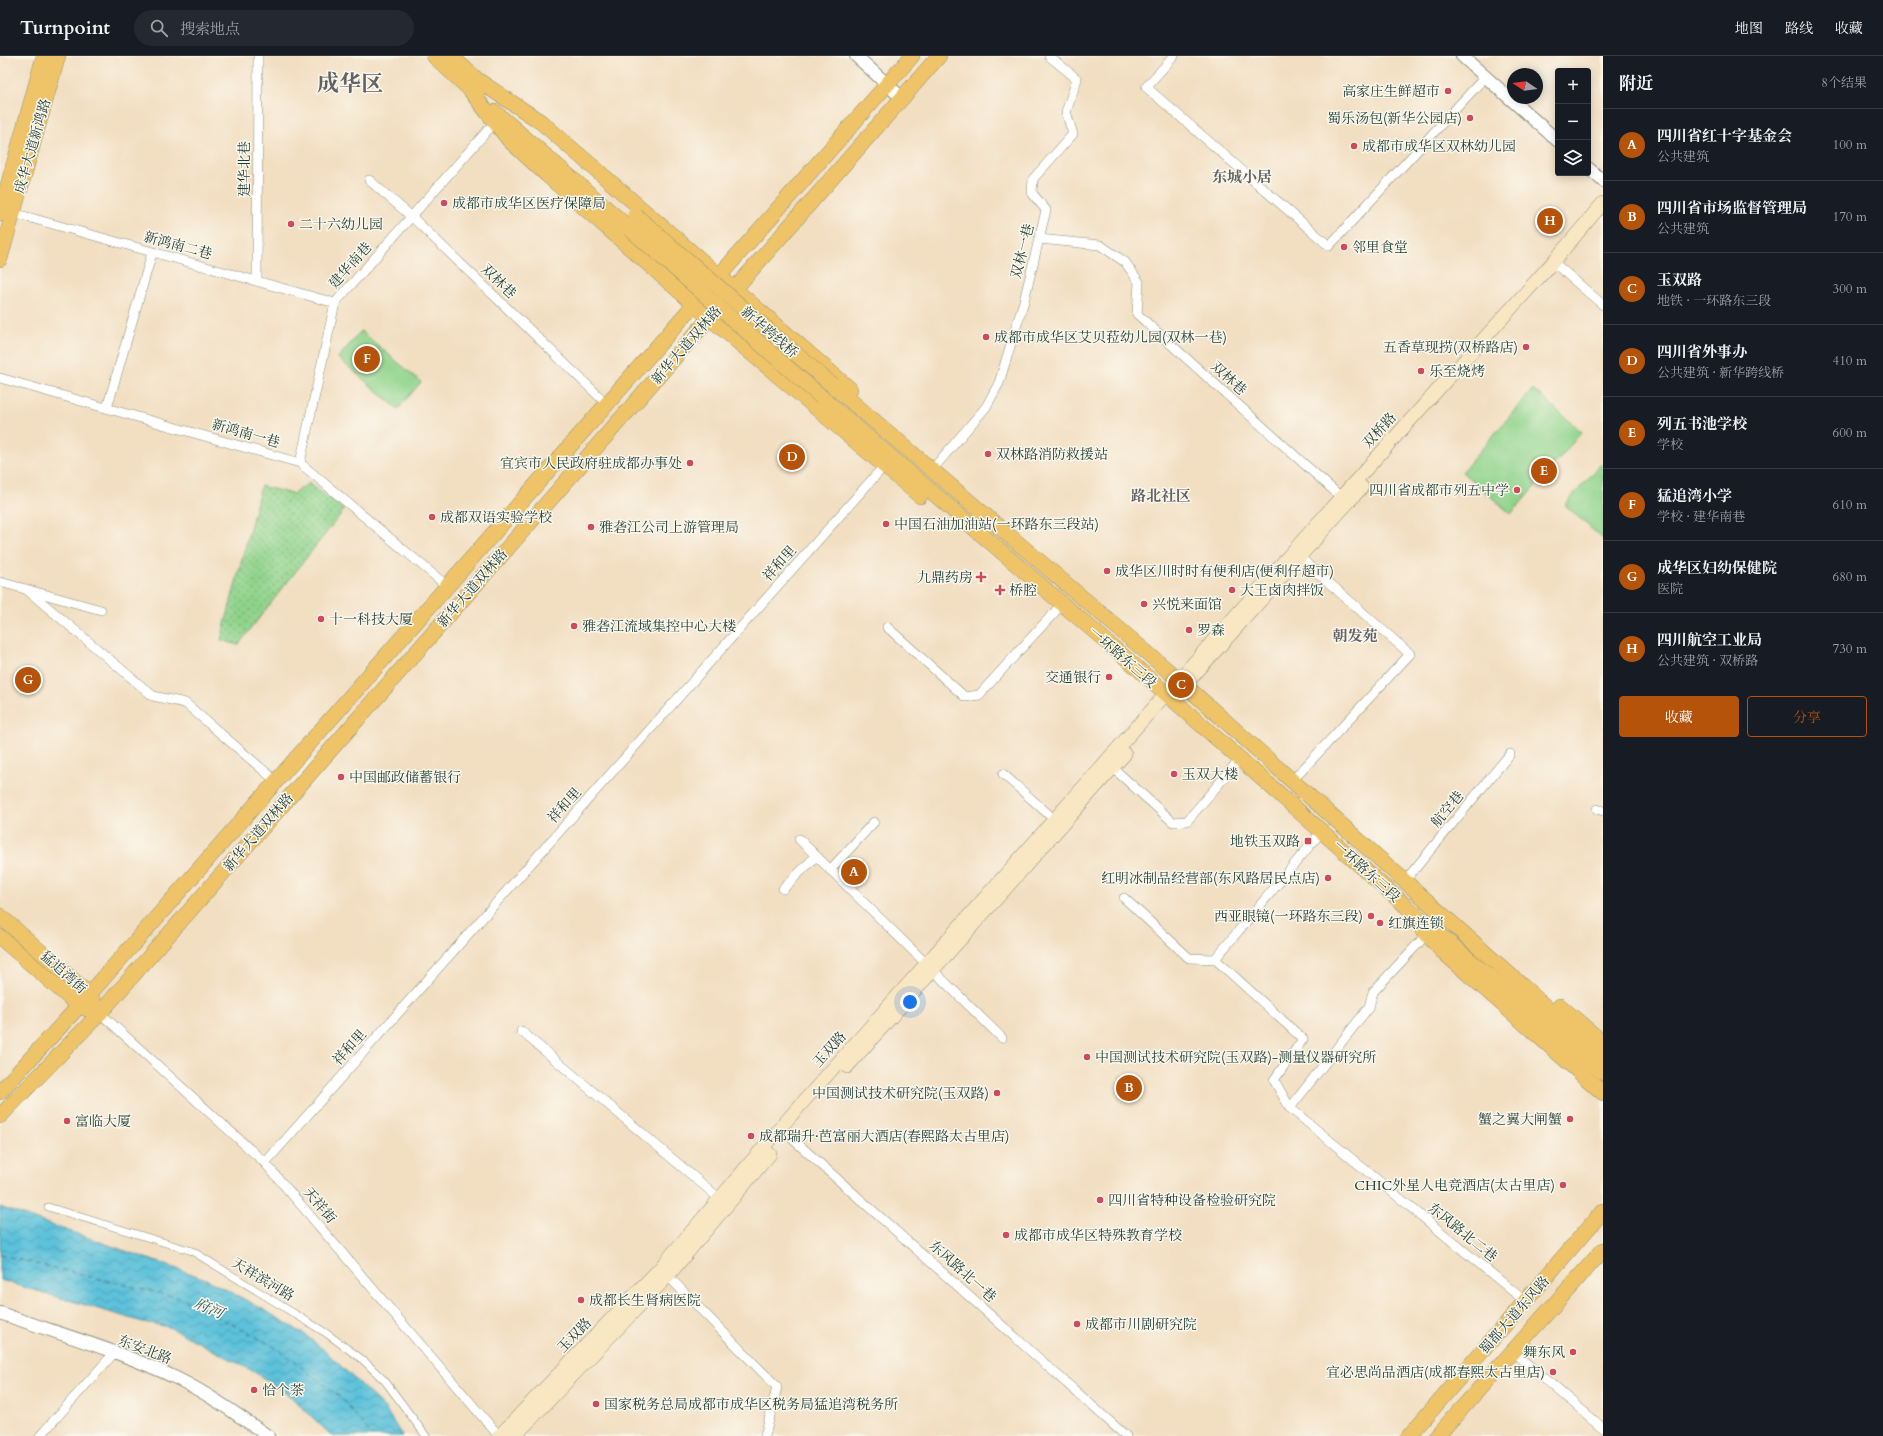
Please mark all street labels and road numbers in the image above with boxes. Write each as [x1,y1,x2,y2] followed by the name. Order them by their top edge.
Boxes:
[10,96,55,196] street label: 成华大道新鸿路
[235,141,254,197] street label: 建华北巷
[1006,222,1038,281] street label: 双林一巷
[142,227,214,264] street label: 新鸿南二巷
[325,238,376,292] street label: 建华南巷
[477,260,520,303] street label: 双林巷
[647,302,726,389] street label: 新华大道双林路
[737,302,802,363] street label: 新华跨线桥
[1207,357,1251,399] street label: 双林巷
[1358,408,1400,452] street label: 双桥路
[210,415,282,452] street label: 新鸿南一巷
[758,541,800,585] street label: 祥和里
[433,545,512,632] street label: 新华大道双林路
[1085,623,1161,692] street label: 一环路东三段
[543,783,585,827] street label: 祥和里
[1427,787,1468,832] street label: 航空巷
[219,789,298,876] street label: 新华大道双林路
[1329,836,1404,907] street label: 一环路东三段
[37,947,91,998] street label: 猛追湾街
[328,1025,370,1069] street label: 祥和里
[808,1027,850,1071] street label: 玉双路
[299,1183,340,1228] street label: 天祥街
[1424,1199,1501,1266] street label: 东风路北二巷
[925,1236,1000,1307] street label: 东风路北一巷
[228,1253,298,1306] street label: 天祥滨河路
[1475,1272,1554,1359] street label: 蜀都大道东风路
[553,1314,596,1357] street label: 玉双路
[115,1331,174,1368] street label: 东安北路

